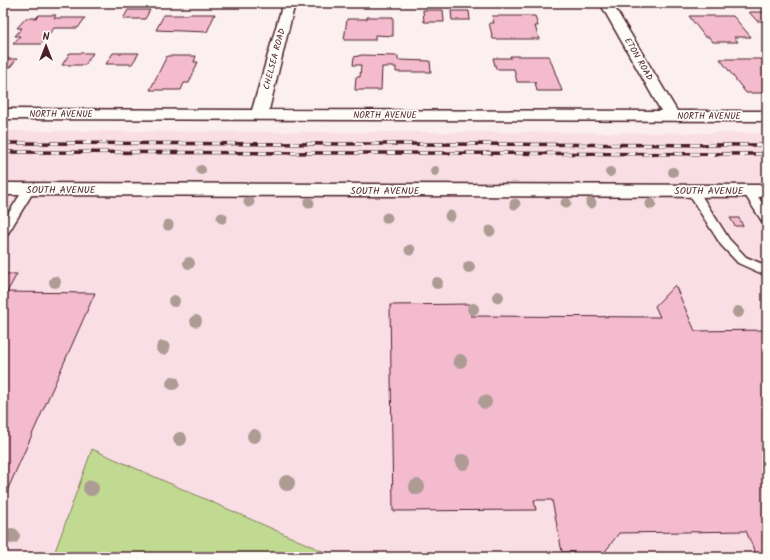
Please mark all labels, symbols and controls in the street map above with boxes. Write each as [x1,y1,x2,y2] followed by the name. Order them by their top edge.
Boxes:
[26,26,66,66] north arrow
[259,27,290,91] street label: CHELSEA ROAD
[43,28,50,46] text: N
[620,35,657,84] street label: ETON ROAD
[29,107,94,122] street label: NORTH AVENUE
[353,108,418,123] street label: NORTH AVENUE
[677,109,742,124] street label: NORTH AVENUE
[26,182,97,198] street label: SOUTH AVENUE
[350,183,421,199] street label: SOUTH AVENUE
[674,183,745,199] street label: SOUTH AVENUE

